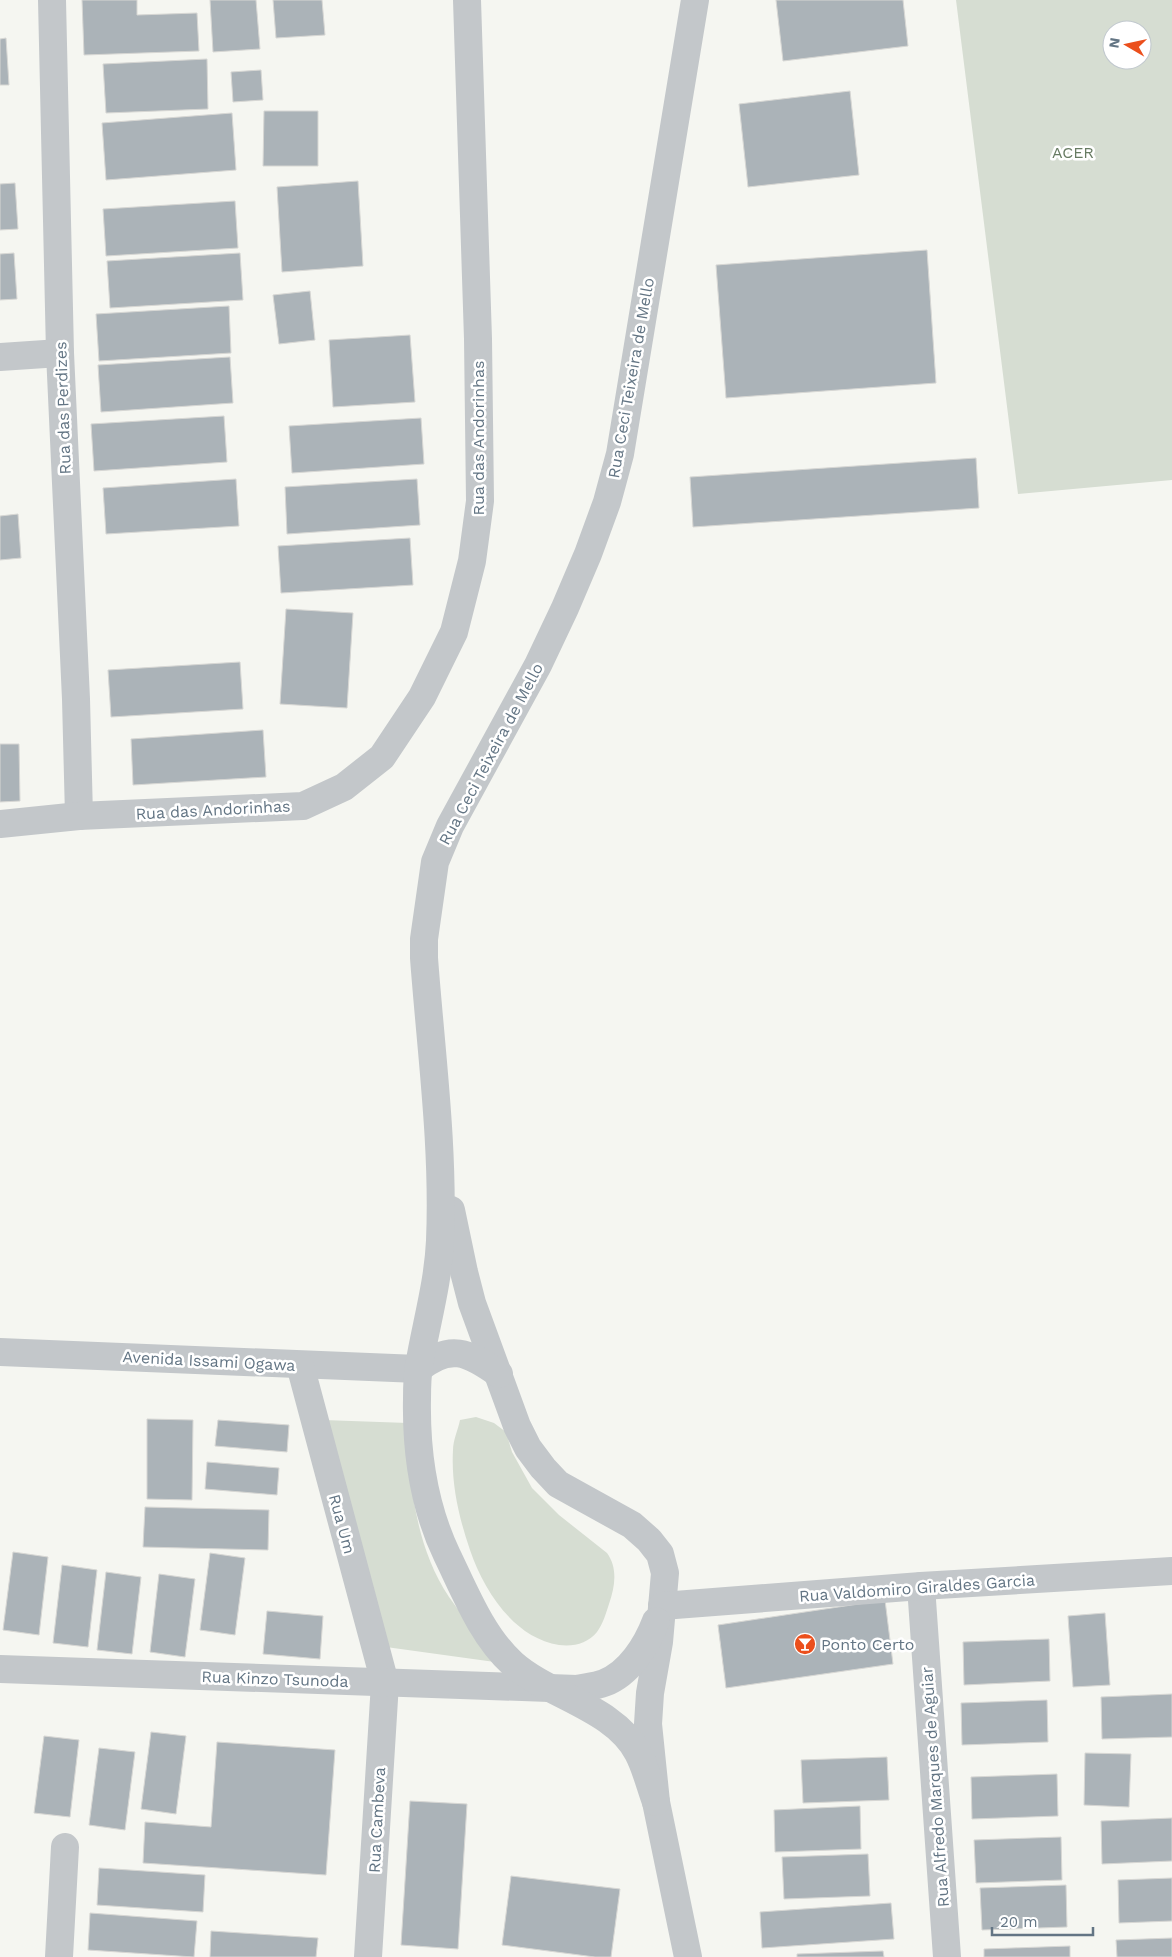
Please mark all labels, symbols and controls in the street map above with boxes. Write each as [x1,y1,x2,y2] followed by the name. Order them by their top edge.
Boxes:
[1102,20,1152,70] north arrow
[1105,37,1123,49] text: N
[1052,143,1094,162] park label: ACER
[604,276,658,480] street label: Rua Ceci Teixeira de Mello
[51,341,75,475] street label: Rua das Perdizes
[469,361,488,516] street label: Rua das Andorinhas
[435,660,547,848] street label: Rua Ceci Teixeira de Mello
[135,796,291,824] street label: Rua das Andorinhas
[122,1347,296,1375] street label: Avenida Issami Ogawa
[325,1492,359,1556] street label: Rua Um
[799,1570,1035,1606] street label: Rua Valdomiro Giraldes Garcia
[793,1632,817,1656] bar icon: Ponto Certo
[821,1635,914,1654] place label: Ponto Certo
[917,1666,953,1908] street label: Rua Alfredo Marques de Aguiar
[201,1667,349,1691] street label: Rua Kinzo Tsunoda
[365,1767,389,1873] street label: Rua Cambeva
[992,1904,1093,1936] scale bar
[1000,1913,1038,1931] text: 20 m

